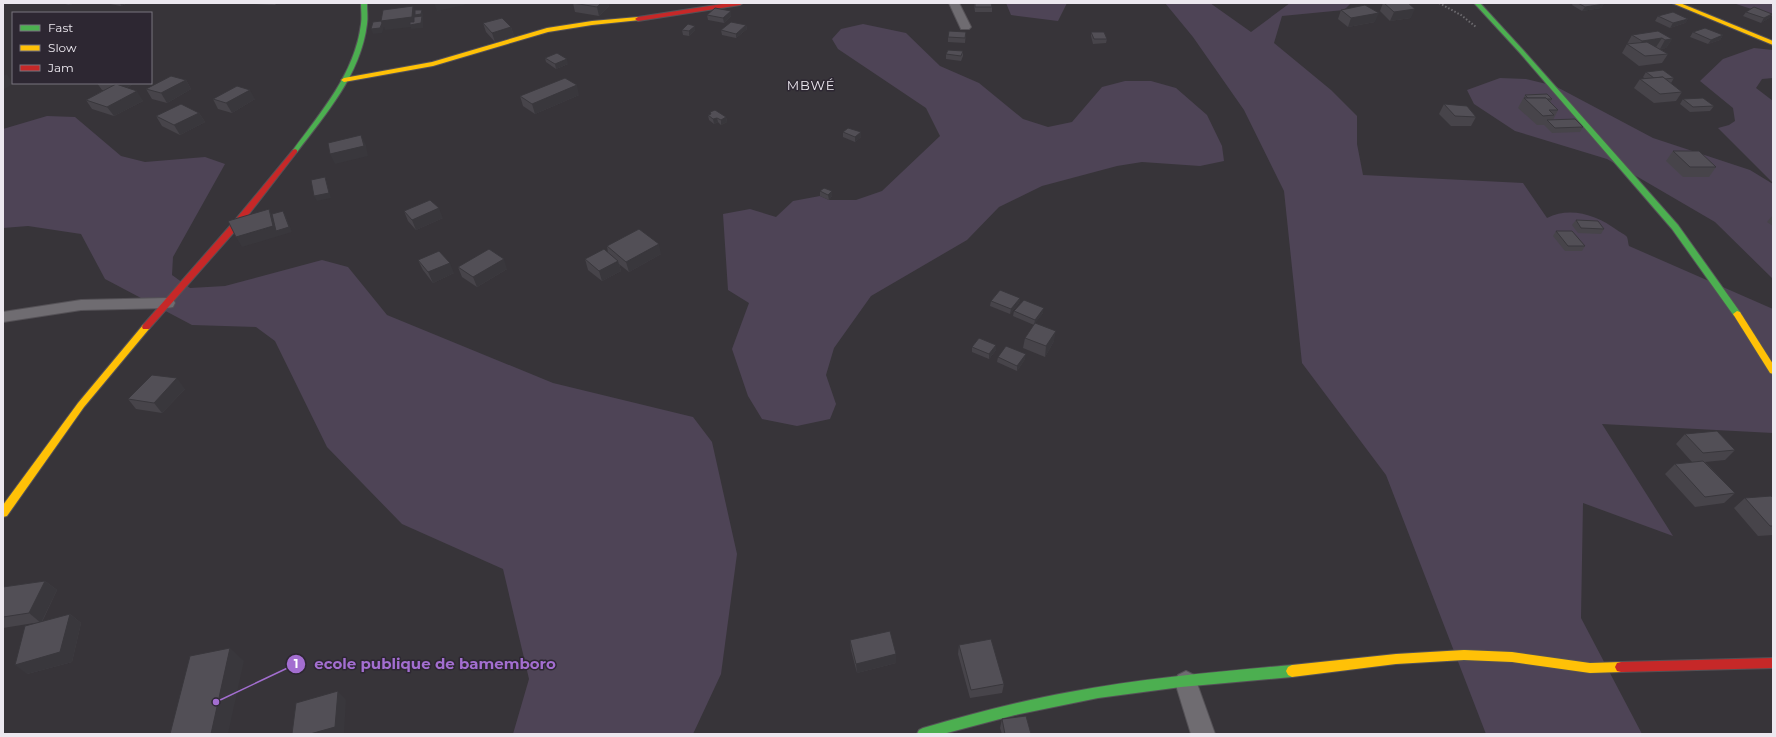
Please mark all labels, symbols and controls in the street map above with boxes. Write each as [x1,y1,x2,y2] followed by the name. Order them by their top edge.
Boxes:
[12,12,152,84] legend
[48,20,73,35] text: Fast
[48,40,77,55] text: Slow
[47,60,74,75] text: Jam
[787,77,835,93] district label: MBWÉ
[286,651,564,678] callout: ecole publique de bamemboro
[314,654,556,673] text: ecole publique de bamemboro
[294,656,298,671] text: 1

